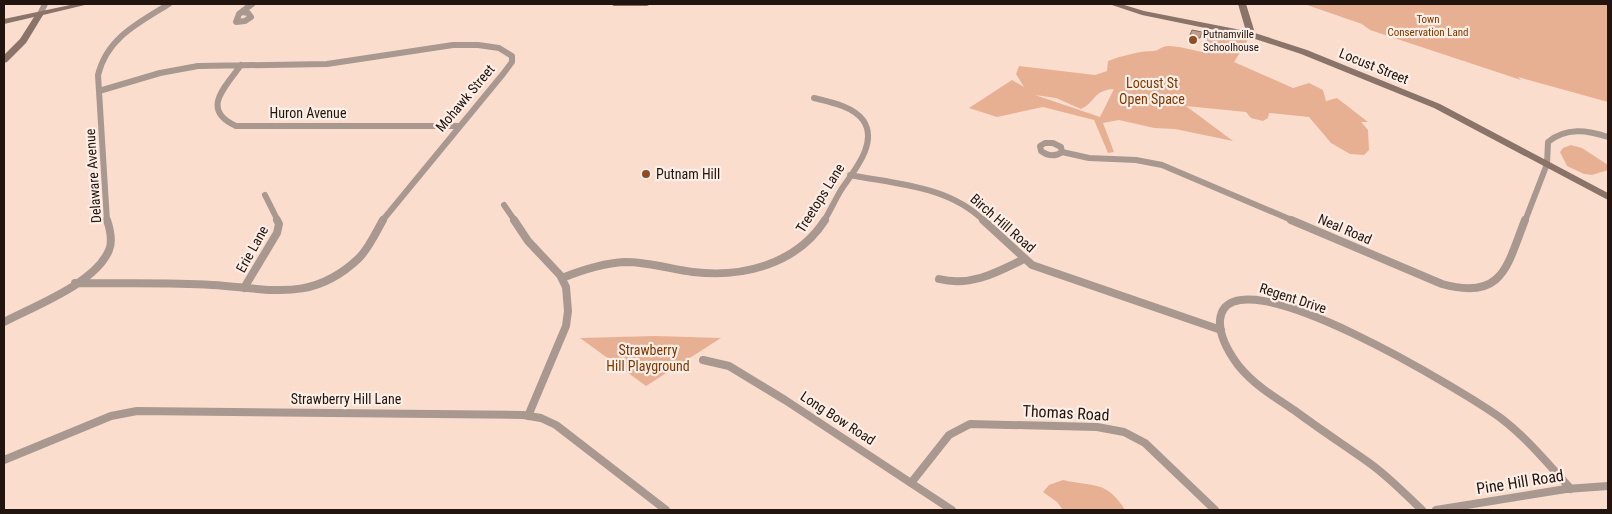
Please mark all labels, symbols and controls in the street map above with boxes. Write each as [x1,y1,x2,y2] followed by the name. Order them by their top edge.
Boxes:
[1387,13,1469,39] park label: Town Conservation Land
[1203,28,1259,54] place label: Putnamville Schoolhouse
[1187,34,1199,46] marker: Putnamville Schoolhouse
[1337,45,1411,87] street label: Locust Street
[432,61,498,135] street label: Mohawk Street
[1119,75,1185,107] park label: Locust St Open Space
[270,105,347,121] street label: Huron Avenue
[82,128,104,224] street label: Delaware Avenue
[792,160,848,235] street label: Treetops Lane
[656,166,720,182] place label: Putnam Hill
[640,168,652,180] marker: Putnam Hill
[967,190,1039,256] street label: Birch Hill Road
[1316,211,1374,247] street label: Neal Road
[233,222,272,275] street label: Erie Lane
[1257,280,1329,316] street label: Regent Drive
[606,342,690,374] park label: Strawberry Hill Playground
[798,388,878,448] street label: Long Bow Road
[291,391,402,407] street label: Strawberry Hill Lane
[1022,401,1110,425] street label: Thomas Road
[1475,466,1565,498] street label: Pine Hill Road

